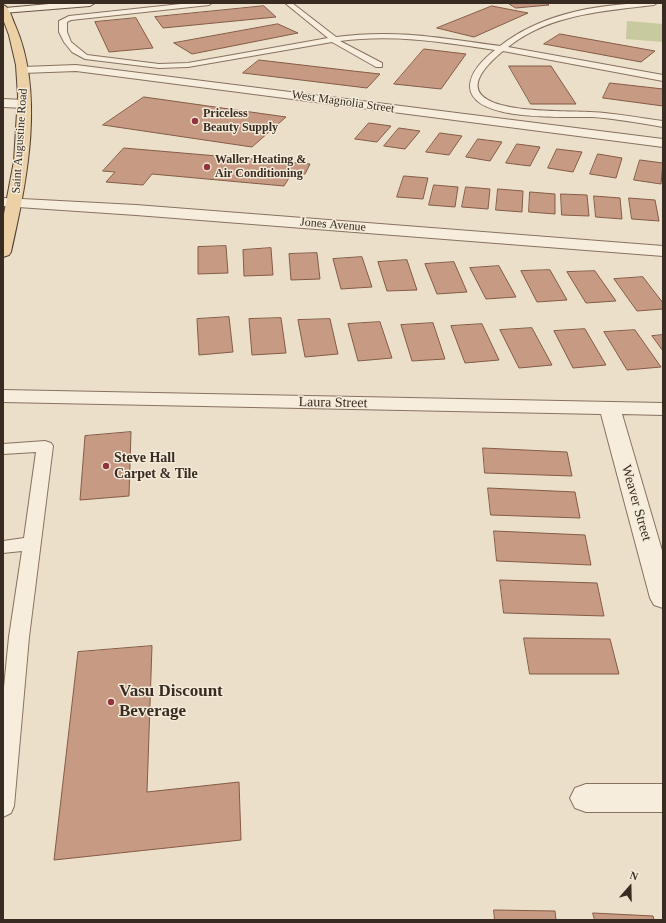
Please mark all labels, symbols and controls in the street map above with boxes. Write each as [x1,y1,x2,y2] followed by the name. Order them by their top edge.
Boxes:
[9,88,31,194] street label: Saint Augustine Road
[291,88,395,116] street label: West Magnolia Street
[203,107,278,135] place label: Priceless Beauty Supply
[190,116,200,126] marker: Priceless Beauty Supply
[215,153,306,181] place label: Waller Heating & Air Conditioning
[202,162,212,172] marker: Waller Heating & Air Conditioning
[299,215,367,235] street label: Jones Avenue
[298,394,368,412] street label: Laura Street
[114,450,198,482] place label: Steve Hall Carpet & Tile
[101,461,111,471] marker: Steve Hall Carpet & Tile
[617,463,655,543] street label: Weaver Street
[119,682,223,722] place label: Vasu Discount Beverage
[106,697,116,707] marker: Vasu Discount Beverage
[610,867,650,907] north arrow
[628,869,640,883] text: N

